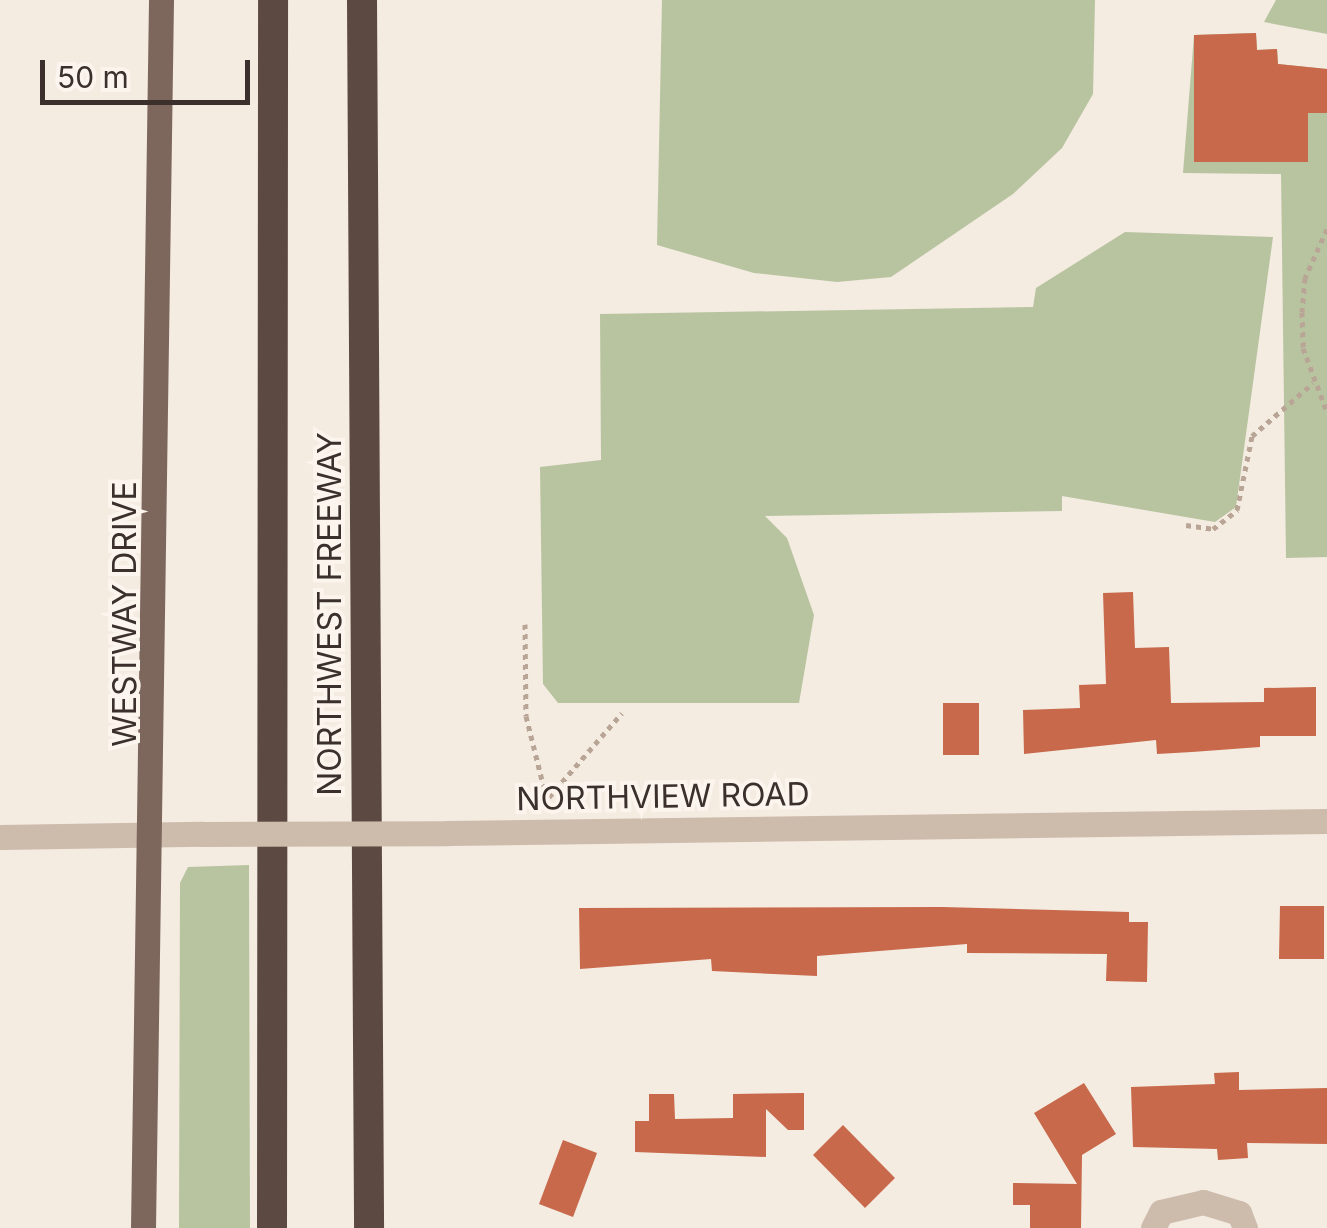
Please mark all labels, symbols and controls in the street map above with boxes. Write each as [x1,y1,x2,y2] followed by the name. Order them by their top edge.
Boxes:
[45,40,255,102] scale bar
[57,59,129,95] text: 50 m
[311,432,349,796] street label: NORTHWEST FREEWAY
[106,481,144,747] street label: WESTWAY DRIVE
[516,775,810,819] street label: NORTHVIEW ROAD

